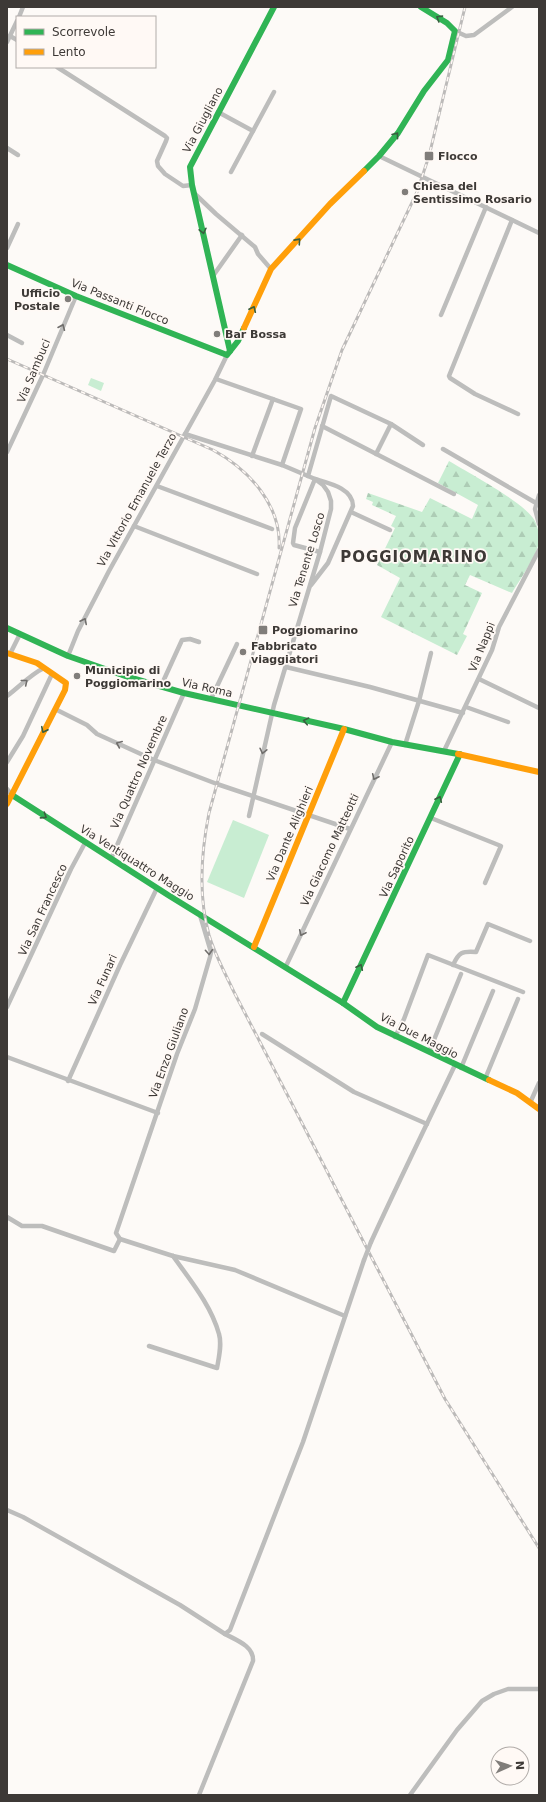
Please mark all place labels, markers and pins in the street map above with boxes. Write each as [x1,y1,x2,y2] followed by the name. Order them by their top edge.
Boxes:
[423,150,435,162] marker: Flocco
[438,150,478,163] place label: Flocco
[413,180,532,206] place label: Chiesa del Sentissimo Rosario
[400,187,410,197] marker: Chiesa del Sentissimo Rosario
[14,287,60,313] place label: Ufficio Postale
[63,294,73,304] marker: Ufficio Postale
[225,328,287,341] place label: Bar Bossa
[212,329,222,339] marker: Bar Bossa
[257,624,269,636] marker: Poggiomarino
[272,624,359,637] place label: Poggiomarino
[251,640,318,666] place label: Fabbricato viaggiatori
[238,647,248,657] marker: Fabbricato viaggiatori
[85,664,172,690] place label: Municipio di Poggiomarino
[72,671,82,681] marker: Municipio di Poggiomarino

